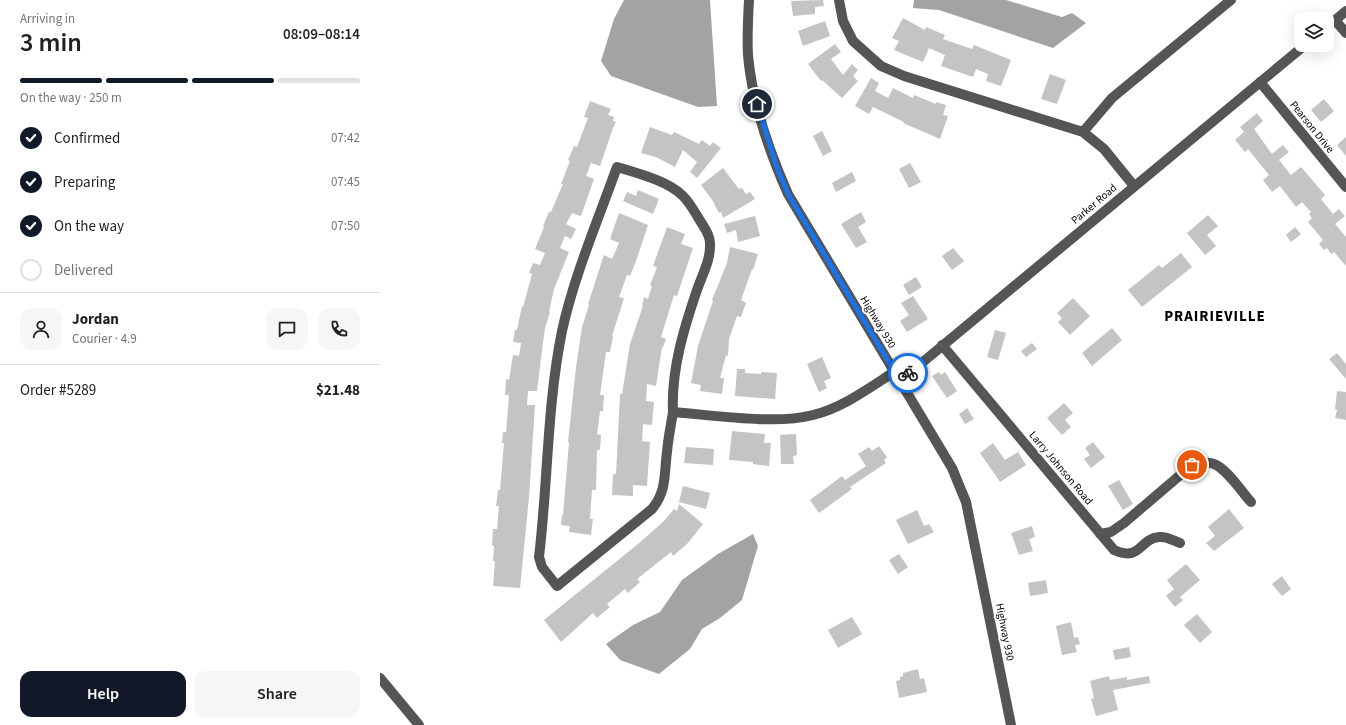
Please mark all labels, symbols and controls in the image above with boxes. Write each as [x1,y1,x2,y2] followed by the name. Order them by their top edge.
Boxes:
[20,10,75,28] text: Arriving in
[1294,12,1334,52] map controls
[1294,12,1334,52] button: layers
[20,24,82,61] text: 3 min
[283,24,360,45] text: 08:09–08:14
[740,87,774,121] pin
[20,89,122,107] text: On the way · 250 m
[746,93,768,115] icon: home
[1286,98,1338,157] street label: Pearson Drive
[20,127,42,149] icon: check
[54,128,120,149] text: Confirmed
[331,129,360,147] text: 07:42
[20,171,42,193] icon: check
[54,172,115,193] text: Preparing
[331,173,360,191] text: 07:45
[1068,180,1120,228] street label: Parker Road
[20,215,42,237] icon: check
[54,216,124,237] text: On the way
[331,217,360,235] text: 07:50
[54,260,113,281] text: Delivered
[857,293,899,351] street label: Highway 930
[1164,306,1266,327] district label: PRAIRIEVILLE
[20,308,62,350] button: person
[266,308,308,350] button: chat
[318,308,360,350] button: phone
[72,309,119,330] text: Jordan
[72,330,137,348] text: Courier · 4.9
[888,353,928,393] courier
[897,362,919,384] icon: bike
[20,380,96,401] text: Order #5289
[316,380,360,401] text: $21.48
[1026,428,1096,508] street label: Larry Johnson Road
[1175,448,1209,482] pin
[1181,454,1203,476] icon: bag
[992,602,1018,662] street label: Highway 930
[20,671,186,717] button: Help
[194,671,360,717] button: Share

